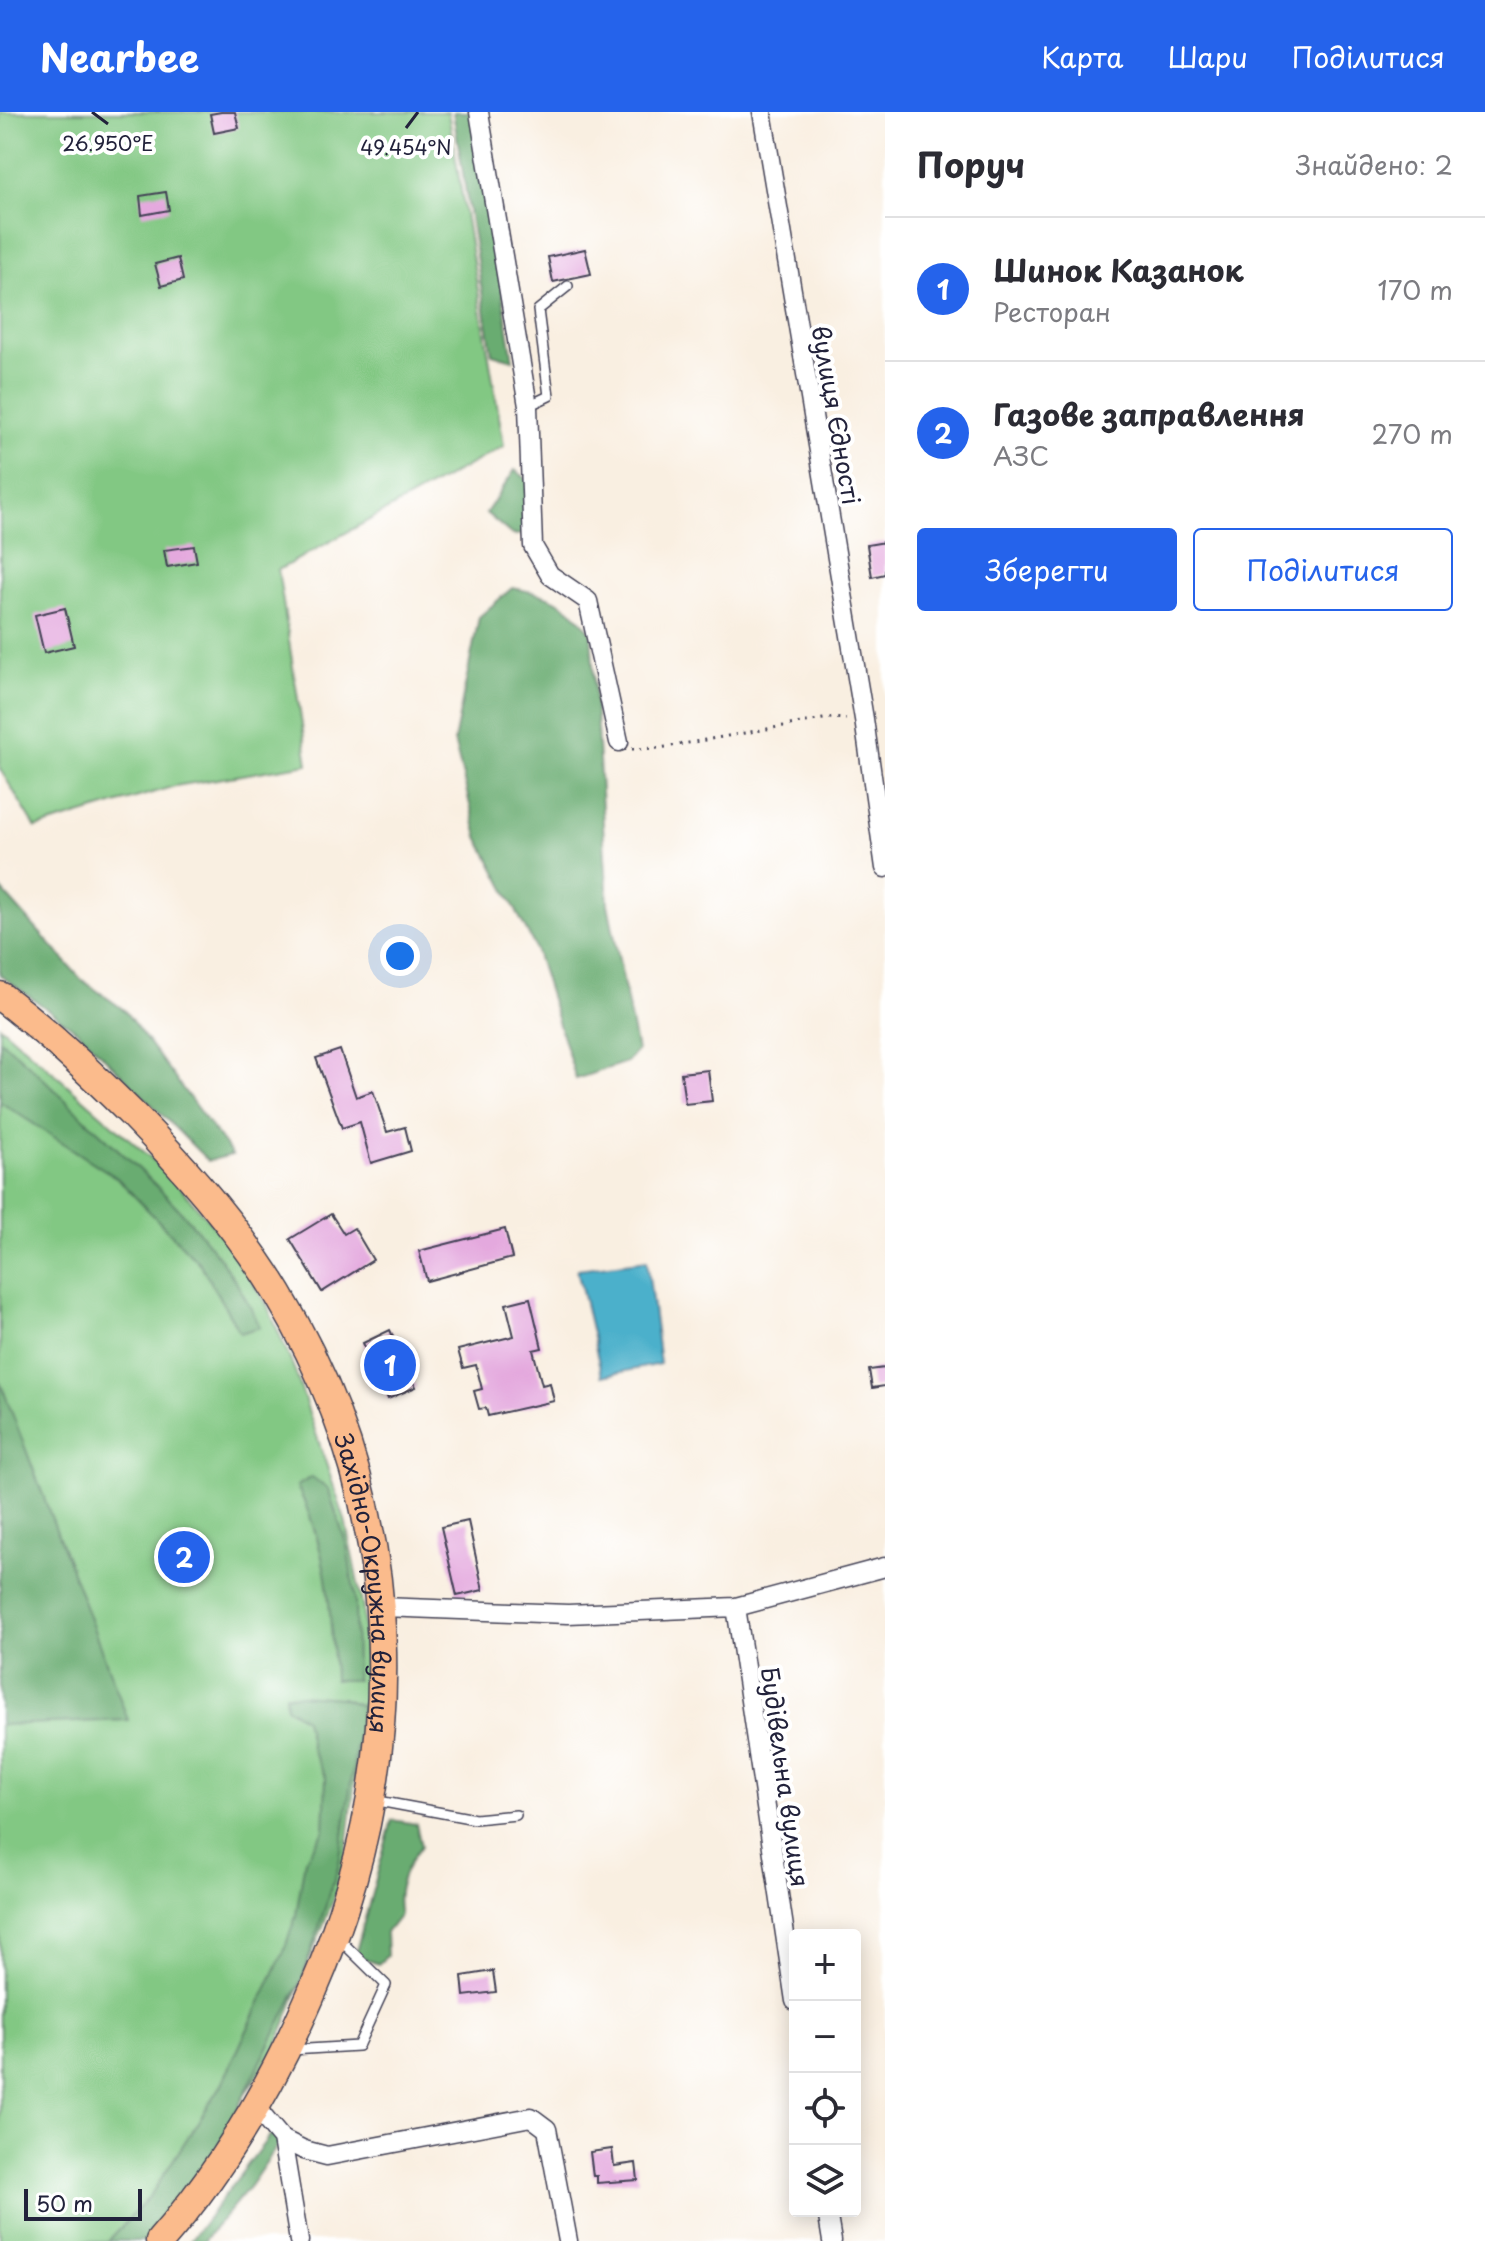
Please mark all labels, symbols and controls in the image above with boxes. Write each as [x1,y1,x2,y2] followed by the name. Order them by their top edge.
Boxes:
[40,28,199,85] text: Nearbee
[1041,35,1123,78] text: Карта
[1167,35,1248,78] text: Шари
[1292,35,1445,78] text: Поділитися
[62,128,154,158] text: 26.950°E
[360,132,452,162] text: 49.454°N
[917,138,1025,190] text: Поруч
[1296,145,1453,184] text: Знайдено: 2
[993,247,1244,292] text: Шинок Казанок
[937,270,949,309] text: 1
[1378,270,1453,309] text: 170 m
[993,292,1111,331] text: Ресторан
[804,323,870,507] street label: вулиця Єдності
[993,391,1305,436] text: Газове заправлення
[934,414,952,453] text: 2
[1372,414,1453,453] text: 270 m
[993,436,1049,475] text: АЗС
[917,528,1177,611] button: Зберегти
[1193,528,1453,611] button: Поділитися
[380,936,420,976] your location
[364,1335,416,1395] pin: 1
[326,1428,400,1735] street label: Західно-Окружна вулиця
[158,1527,210,1587] pin: 2
[753,1665,819,1889] street label: Будівельна вулиця
[789,1929,861,2217] map controls
[789,1929,861,2001] button: +
[789,2001,861,2073] button: −
[789,2073,861,2145] button: locate
[789,2145,861,2217] button: layers
[24,2185,142,2221] scale bar
[36,2186,93,2219] text: 50 m

